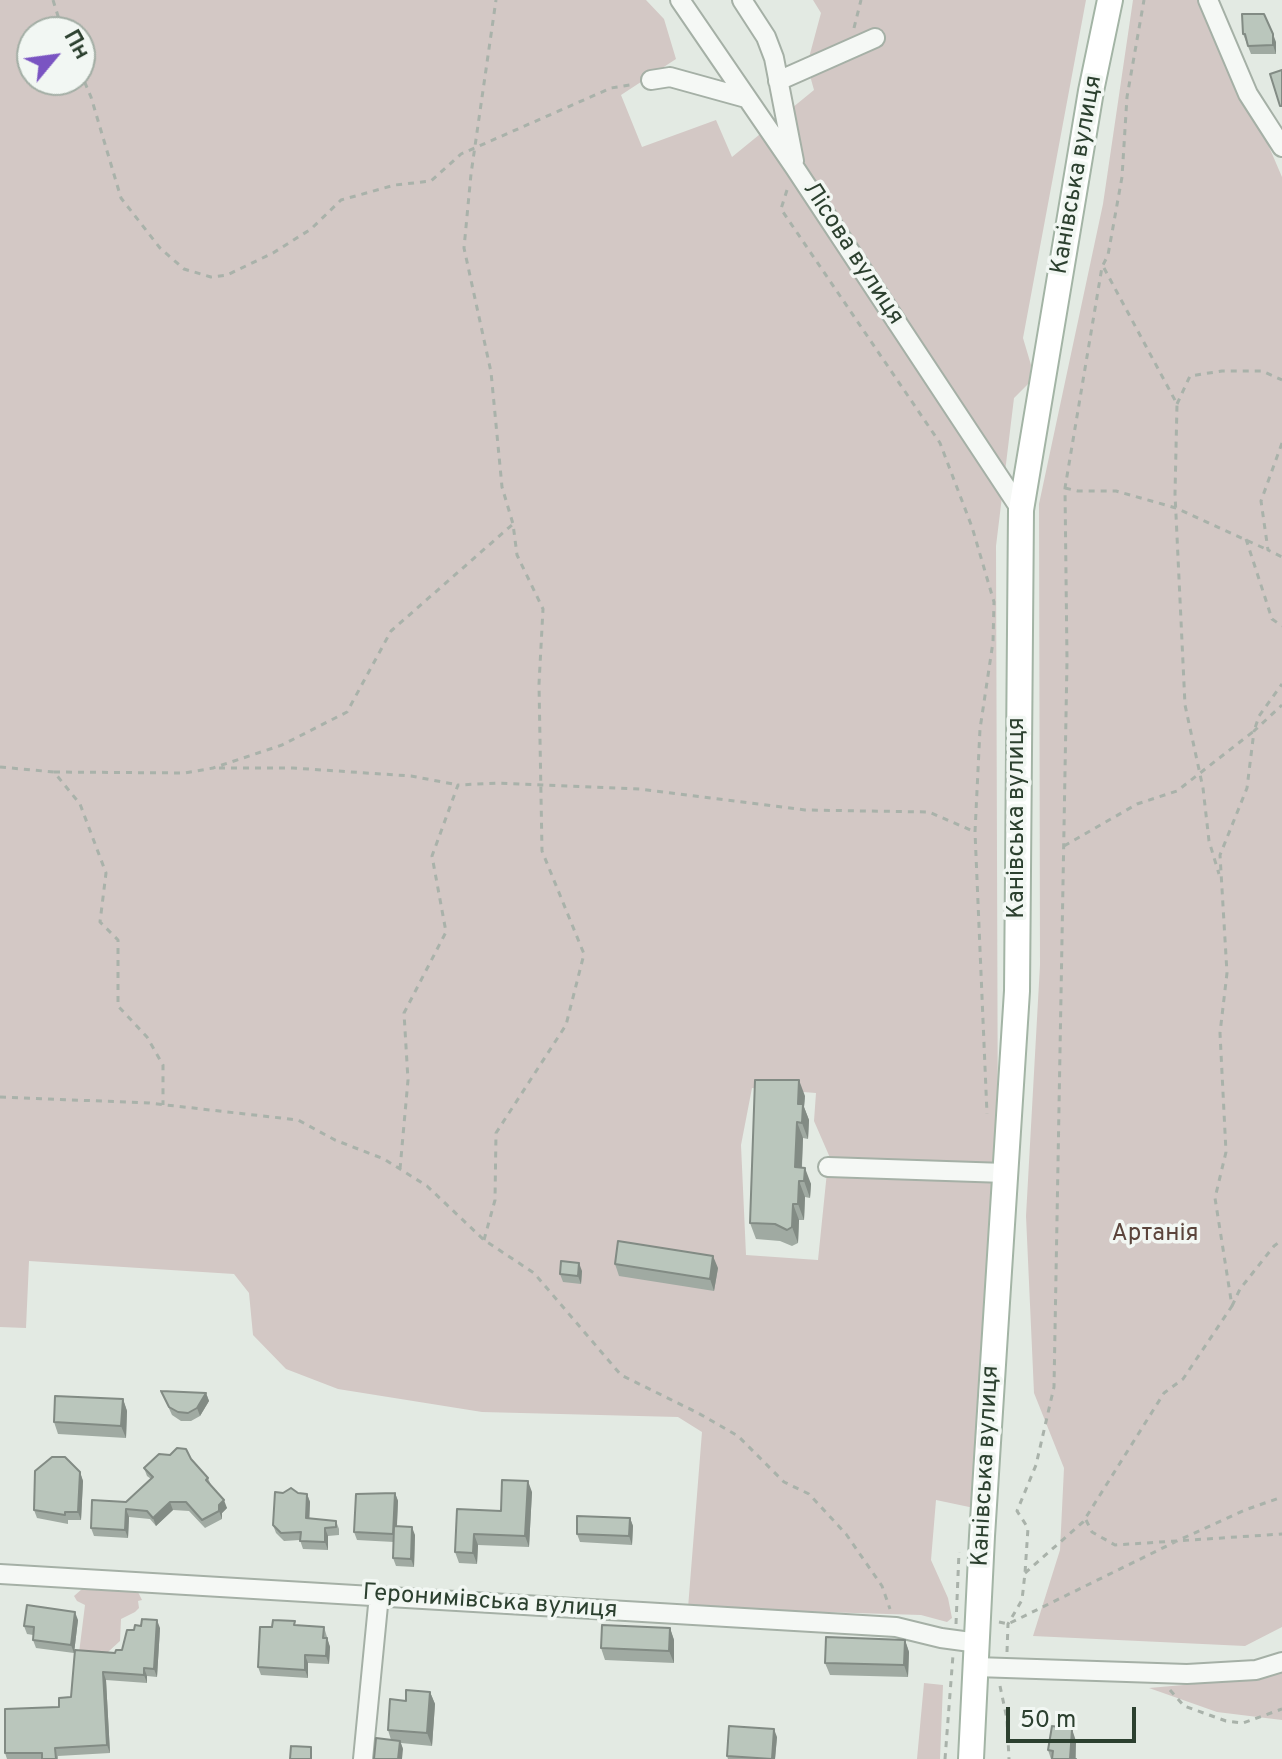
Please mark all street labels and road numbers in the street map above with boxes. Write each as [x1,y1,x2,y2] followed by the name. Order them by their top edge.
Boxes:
[1046,73,1110,277] street label: Канівська вулиця
[795,177,909,331] street label: Лісова вулиця
[1004,717,1032,919] street label: Канівська вулиця
[967,1365,1007,1567] street label: Канівська вулиця
[362,1580,618,1626] street label: Геронимівська вулиця

